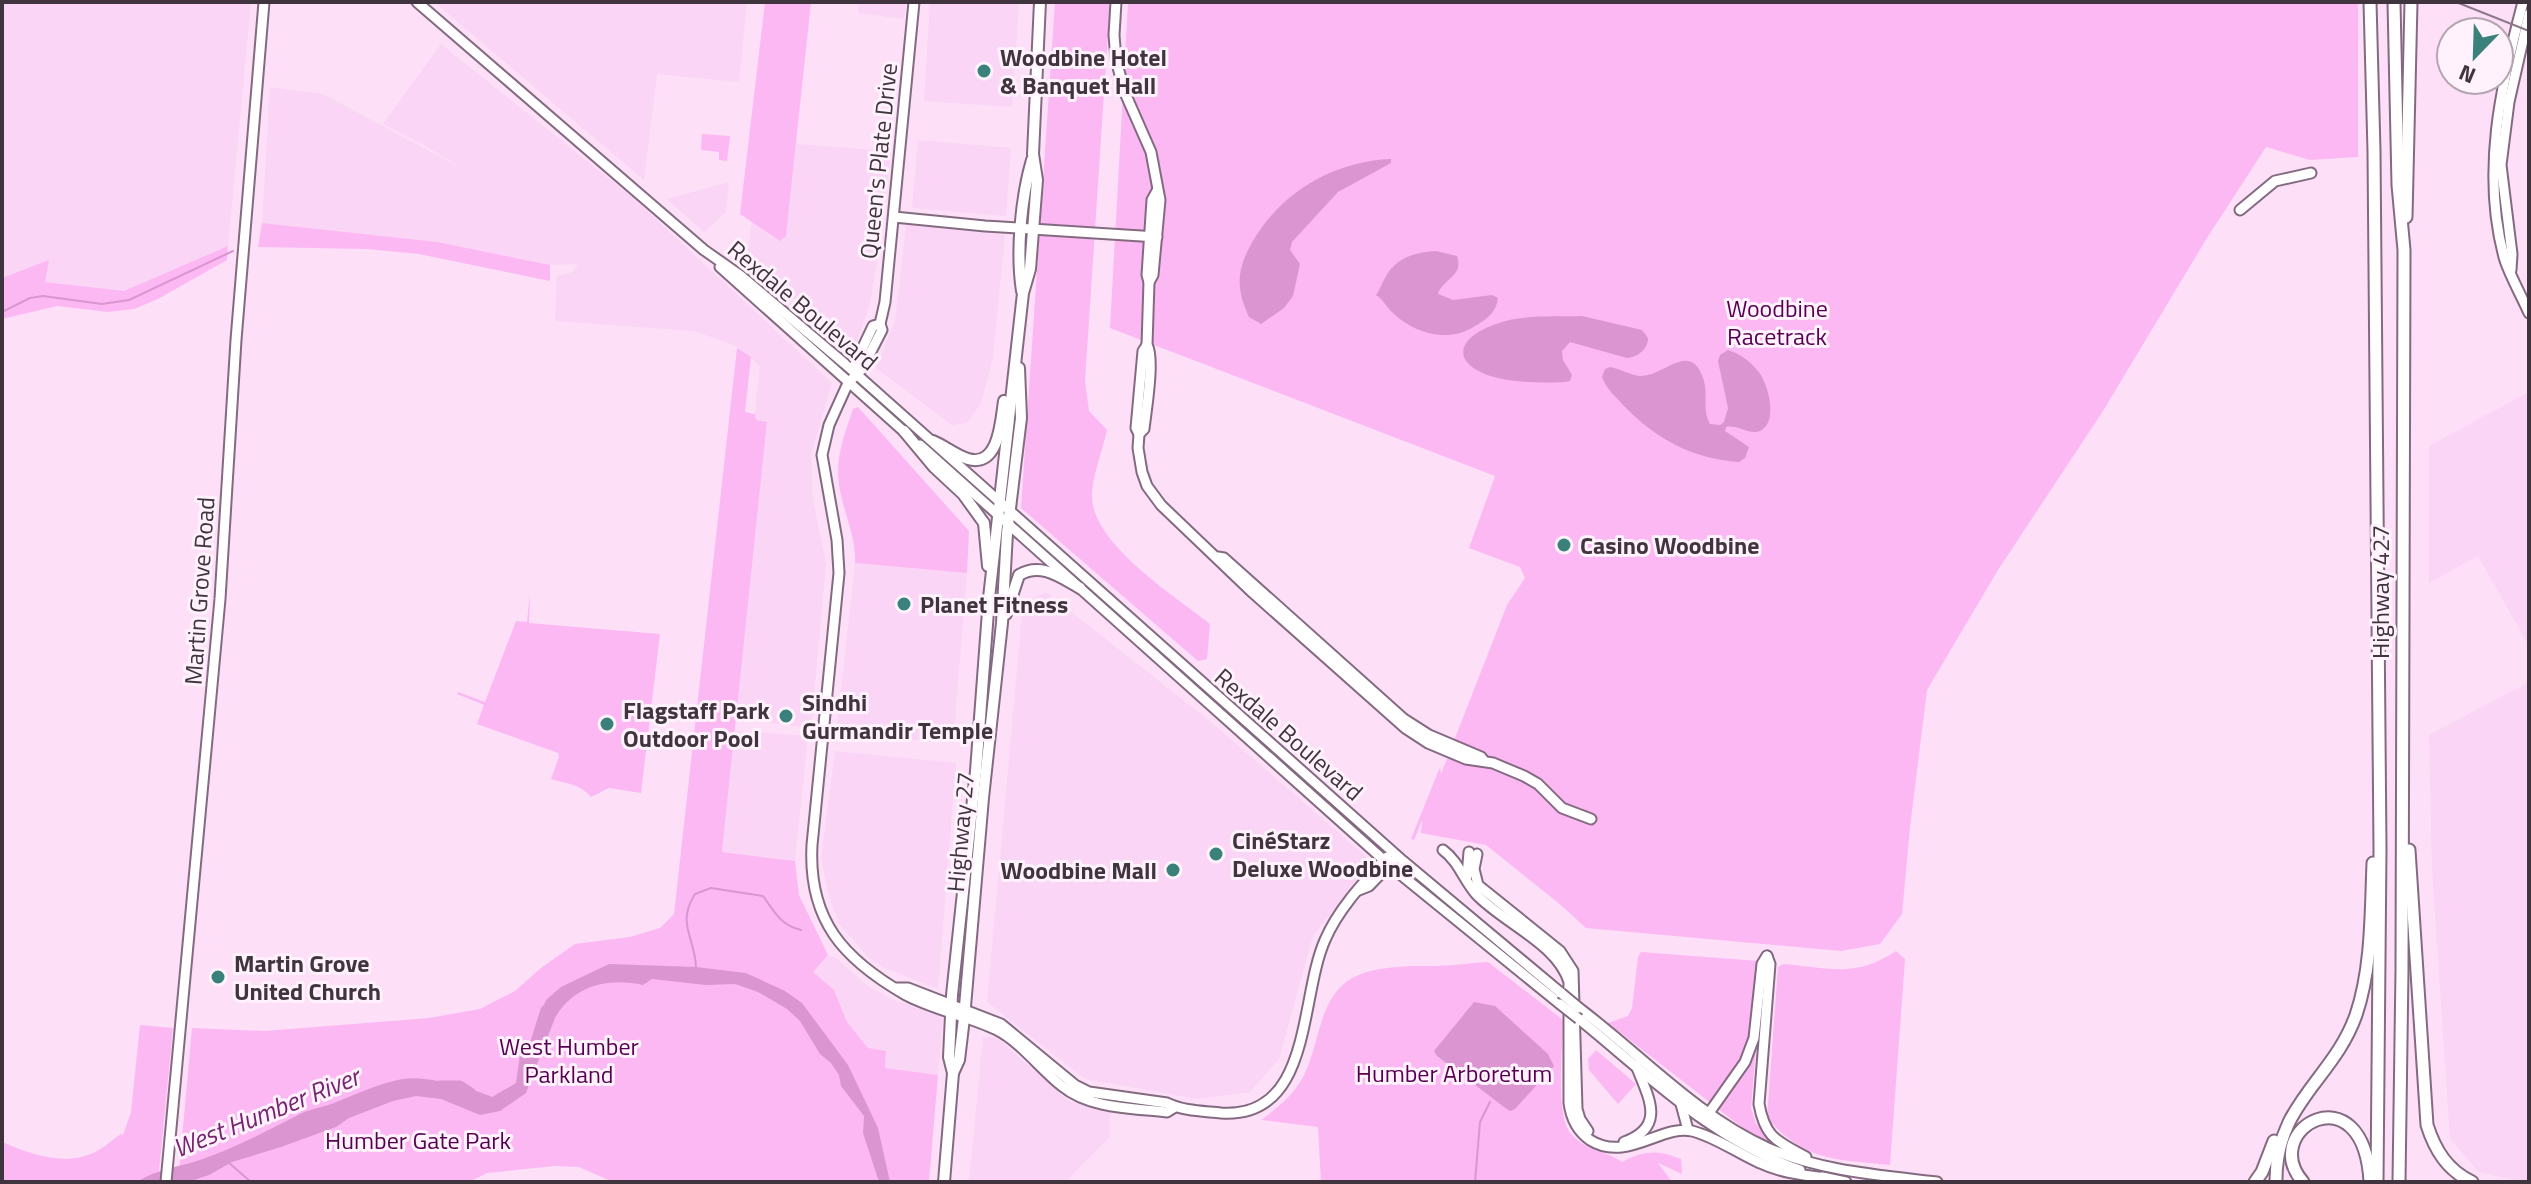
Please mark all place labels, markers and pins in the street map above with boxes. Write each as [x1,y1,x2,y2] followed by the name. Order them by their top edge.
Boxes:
[1000,39,1167,103] place label: Woodbine Hotel & Banquet Hall
[975,62,993,80] marker: Woodbine Hotel & Banquet Hall
[1580,527,1759,563] place label: Casino Woodbine
[1555,536,1573,554] marker: Casino Woodbine
[920,586,1068,622] place label: Planet Fitness
[895,595,913,613] marker: Planet Fitness
[802,684,993,748] place label: Sindhi Gurmandir Temple
[623,692,770,756] place label: Flagstaff Park Outdoor Pool
[777,707,795,725] marker: Sindhi Gurmandir Temple
[598,715,616,733] marker: Flagstaff Park Outdoor Pool
[1232,822,1413,886] place label: CinéStarz Deluxe Woodbine
[1207,845,1225,863] marker: CinéStarz Deluxe Woodbine
[1001,852,1157,888] place label: Woodbine Mall
[1164,861,1182,879] marker: Woodbine Mall
[234,945,381,1009] place label: Martin Grove United Church
[209,968,227,986] marker: Martin Grove United Church

